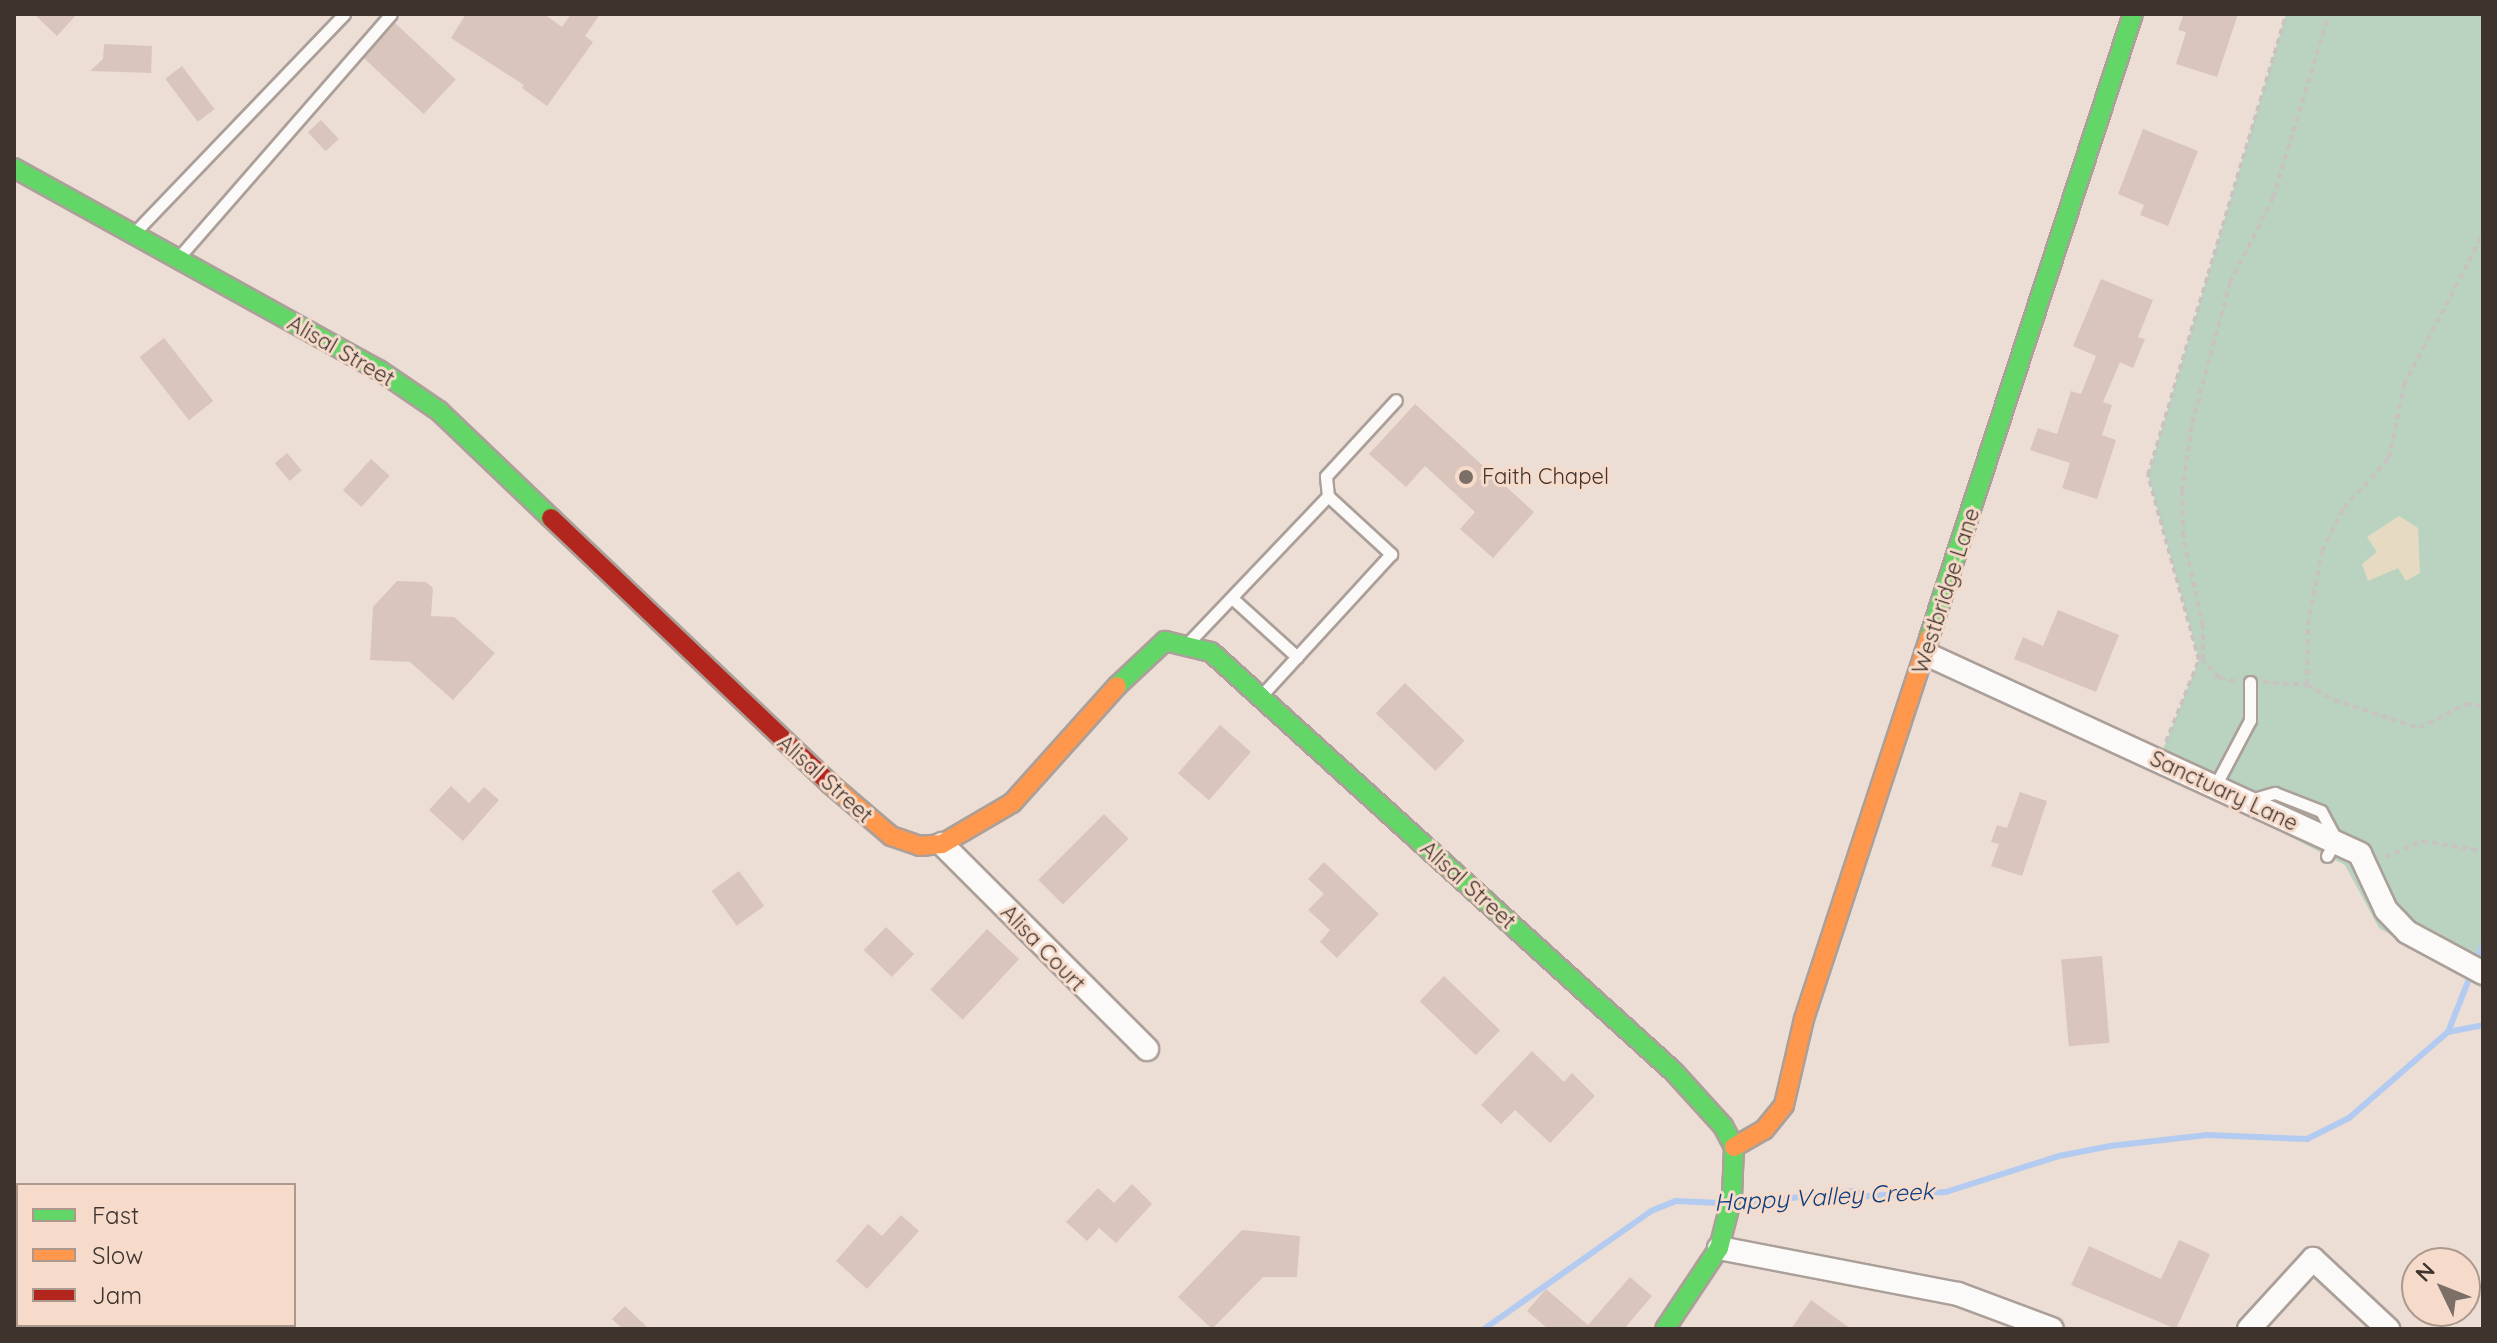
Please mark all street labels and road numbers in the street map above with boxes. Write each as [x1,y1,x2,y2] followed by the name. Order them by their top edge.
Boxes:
[283,310,399,392] street label: Alisal Street
[1907,505,1985,677] street label: Westbridge Lane
[772,729,878,829] street label: Alisal Street
[2146,745,2302,837] street label: Sanctuary Lane
[1415,835,1521,935] street label: Alisal Street
[995,899,1091,997] street label: Alisa Court

